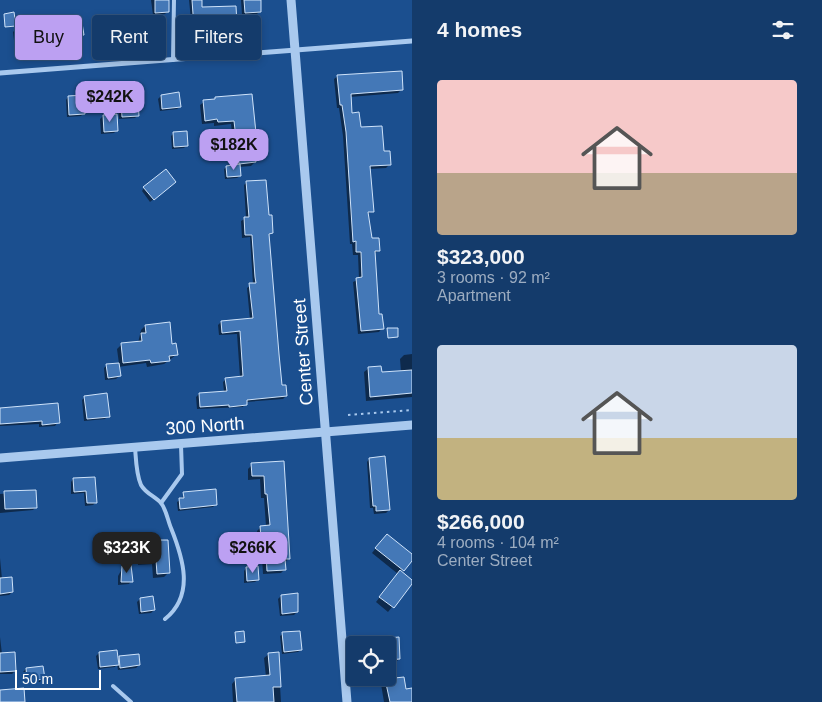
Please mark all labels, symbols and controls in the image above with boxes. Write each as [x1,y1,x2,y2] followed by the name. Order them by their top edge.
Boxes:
[15,15,82,60] chip: Buy
[92,15,166,60] chip: Rent
[176,15,261,60] chip: Filters
[769,16,797,44] icon: filters
[437,18,522,41] text: 4 homes
[75,80,145,123] pin: $242K
[86,88,134,105] text: $242K
[572,113,662,203] icon: home
[199,128,269,171] pin: $182K
[210,136,258,153] text: $182K
[437,245,525,268] text: $323,000
[437,269,550,286] text: 3 rooms · 92 m²
[437,287,511,304] text: Apartment
[289,298,317,406] street label: Center Street
[572,378,662,468] icon: home
[165,413,245,439] street label: 300 North
[437,510,525,533] text: $266,000
[92,532,162,574] pin: $323K
[218,532,288,574] pin: $266K
[437,534,559,551] text: 4 rooms · 104 m²
[103,539,151,556] text: $323K
[229,539,277,556] text: $266K
[437,552,532,569] text: Center Street
[346,636,396,686] map controls
[346,636,396,686] button: locate
[15,667,101,690] scale bar
[22,671,53,687] text: 50 m

